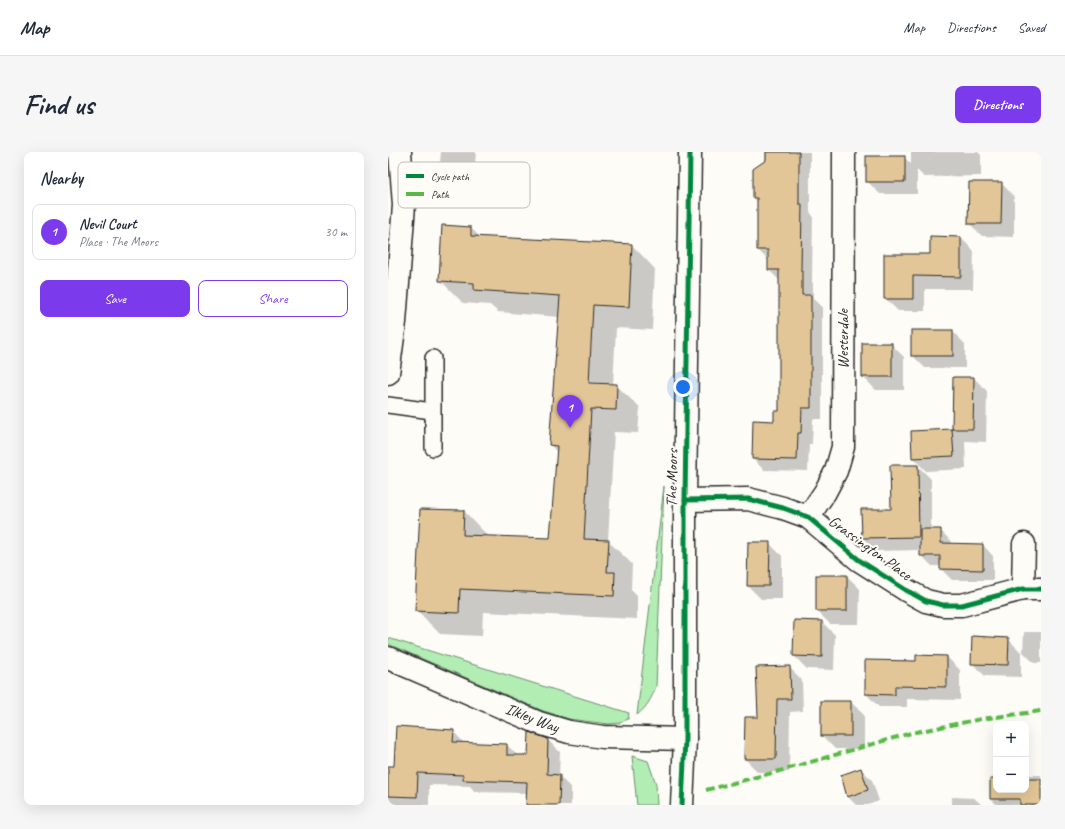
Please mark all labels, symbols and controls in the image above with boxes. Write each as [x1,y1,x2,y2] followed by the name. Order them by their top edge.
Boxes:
[20,16,50,40] text: Map
[904,19,925,36] text: Map
[947,19,996,36] text: Directions
[1018,19,1045,36] text: Saved
[955,86,1041,123] button: Directions
[24,87,94,122] text: Find us
[398,162,530,208] legend
[40,168,83,189] text: Nearby
[431,169,470,183] text: Cycle path
[431,187,450,201] text: Path
[79,215,136,234] text: Nevil Court
[51,224,57,240] text: 1
[325,224,347,240] text: 30 m
[79,234,158,250] text: Place · The Moors
[40,280,190,317] button: Save
[198,280,348,317] button: Share
[833,308,853,369] street label: Westerdale
[673,377,693,397] your location
[557,395,583,428] pin: 1
[661,447,683,507] street label: The Moors
[825,511,917,586] street label: Grassington Place
[502,699,563,738] street label: Ilkley Way
[993,721,1029,793] map controls
[993,721,1029,757] button: +
[993,757,1029,793] button: −

